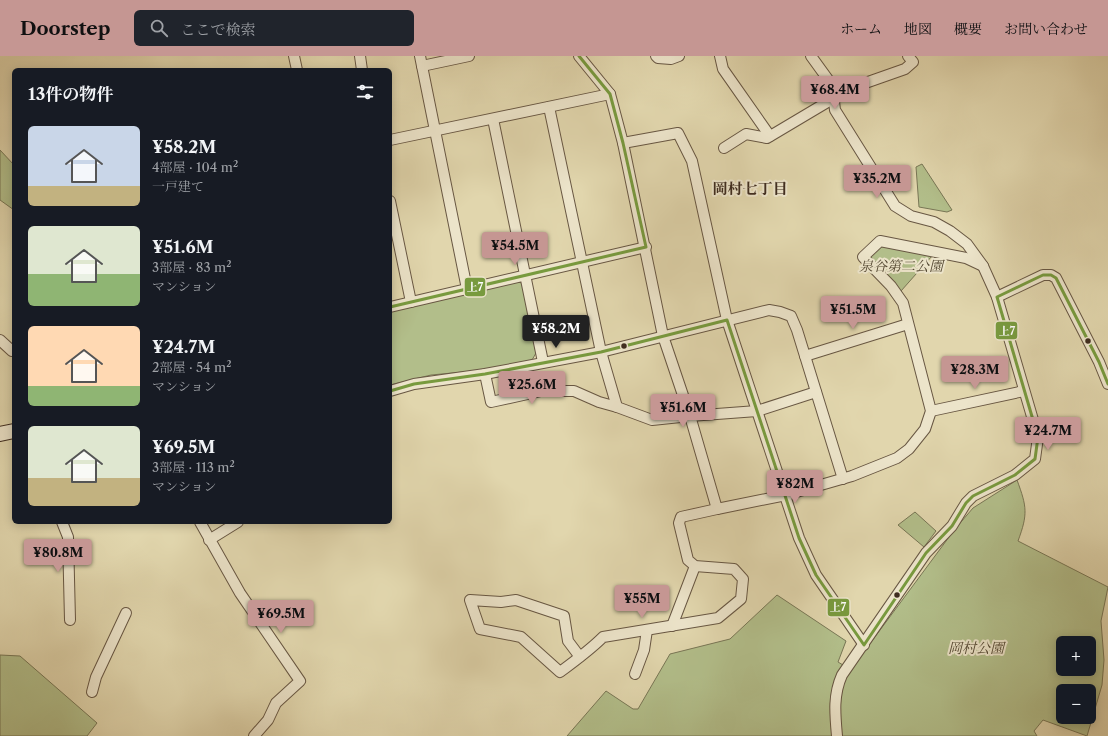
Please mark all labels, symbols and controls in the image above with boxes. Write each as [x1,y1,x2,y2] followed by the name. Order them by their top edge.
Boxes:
[134,10,414,46] search box
[20,17,110,40] text: Doorstep
[148,17,170,39] icon: search
[180,20,255,39] text: ここで検索
[840,20,882,38] text: ホーム
[904,20,932,38] text: 地図
[954,20,982,38] text: 概要
[1004,20,1088,38] text: お問い合わせ
[802,76,868,110] pin: ¥68.4M
[354,81,376,103] icon: filters
[810,81,860,97] text: ¥68.4M
[28,84,113,104] text: 13件の物件
[152,137,216,157] text: ¥58.2M
[60,142,108,190] icon: home
[152,159,238,175] text: 4部屋 · 104 m²
[844,165,910,199] pin: ¥35.2M
[853,170,901,186] text: ¥35.2M
[152,178,204,194] text: 一戸建て
[712,179,788,198] district label: 岡村七丁目
[482,232,548,266] pin: ¥54.5M
[152,237,214,257] text: ¥51.6M
[491,237,539,253] text: ¥54.5M
[60,242,108,290] icon: home
[859,257,945,275] park label: 泉谷第二公園
[152,259,231,275] text: 3部屋 · 83 m²
[464,277,486,297] line badge: 上7
[152,278,216,294] text: マンション
[467,280,484,294] text: 上7
[820,296,886,330] pin: ¥51.5M
[830,301,876,317] text: ¥51.5M
[523,315,589,349] pin: ¥58.2M
[531,320,581,336] text: ¥58.2M
[995,321,1018,340] line badge: 上7
[999,324,1016,338] text: 上7
[1083,336,1093,346] unlabelled marker
[152,337,215,357] text: ¥24.7M
[619,341,629,351] unlabelled marker
[60,342,108,390] icon: home
[942,356,1008,390] pin: ¥28.3M
[152,359,232,375] text: 2部屋 · 54 m²
[950,361,1000,377] text: ¥28.3M
[499,371,565,405] pin: ¥25.6M
[508,376,556,392] text: ¥25.6M
[152,378,216,394] text: マンション
[650,394,716,428] pin: ¥51.6M
[659,399,707,415] text: ¥51.6M
[1015,417,1081,451] pin: ¥24.7M
[1024,422,1072,438] text: ¥24.7M
[152,437,215,457] text: ¥69.5M
[60,442,108,490] icon: home
[152,459,235,475] text: 3部屋 · 113 m²
[771,470,819,504] pin: ¥82M
[776,475,814,491] text: ¥82M
[152,478,216,494] text: マンション
[25,539,91,573] pin: ¥80.8M
[33,544,83,560] text: ¥80.8M
[618,585,666,619] pin: ¥55M
[623,590,661,606] text: ¥55M
[892,590,902,600] unlabelled marker
[827,598,850,617] line badge: 上7
[248,600,314,634] pin: ¥69.5M
[830,600,847,614] text: 上7
[257,605,305,621] text: ¥69.5M
[1056,636,1096,724] map controls
[1056,636,1096,676] button: +
[948,639,1006,657] park label: 岡村公園
[1056,684,1096,724] button: −

